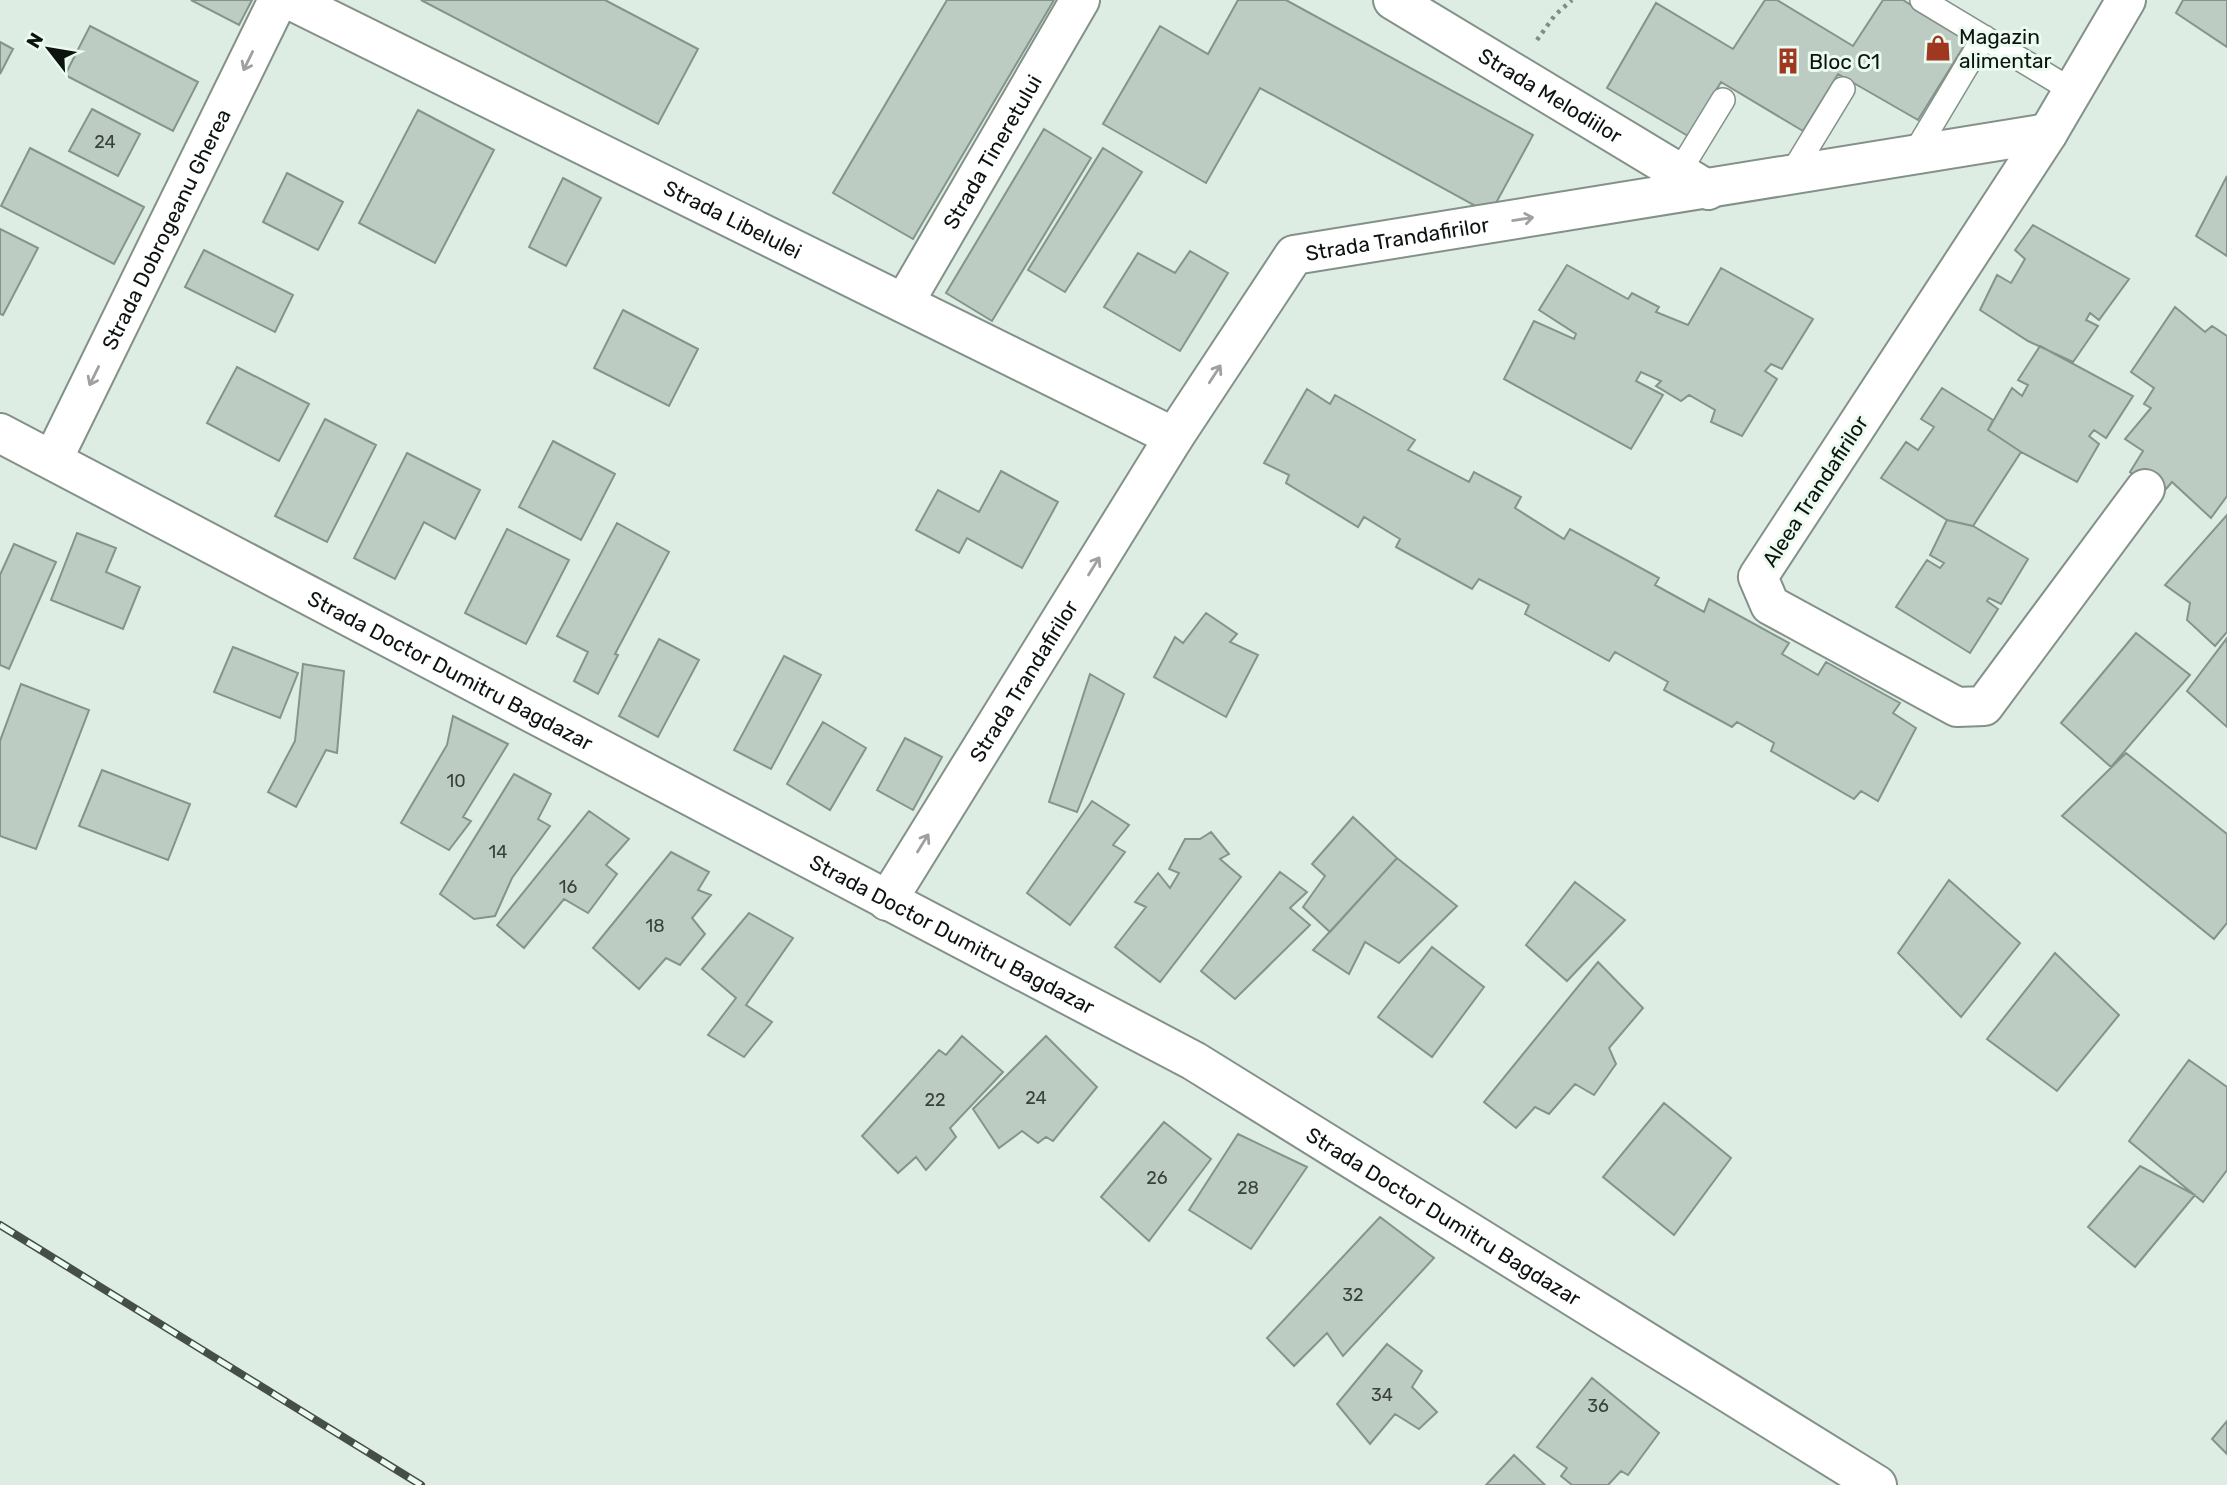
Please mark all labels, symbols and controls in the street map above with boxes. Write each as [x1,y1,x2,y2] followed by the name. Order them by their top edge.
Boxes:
[14,14,84,84] north arrow
[1959,24,2052,73] place label: Magazin alimentar
[21,29,48,52] text: N
[1923,33,1953,63] shop icon: Magazin alimentar
[1474,42,1627,148] street label: Strada Melodiilor
[1773,46,1803,76] building icon: Bloc C1
[1809,49,1880,74] place label: Bloc C1
[240,50,254,71] one-way arrow
[937,70,1046,233] street label: Strada Tineretului
[96,105,235,354] street label: Strada Dobrogeanu Gherea
[94,131,116,153] house number: 24
[660,174,806,264] street label: Strada Libelulei
[1303,211,1491,265] street label: Strada Trandafirilor
[1511,212,1534,225] one-way arrow
[86,365,100,386] one-way arrow
[1208,365,1223,384] one-way arrow
[1757,411,1873,571] street label: Aleea Trandafirilor
[1087,557,1101,577] one-way arrow
[304,585,597,755] street label: Strada Doctor Dumitru Bagdazar
[964,595,1083,766] street label: Strada Trandafirilor
[446,770,466,792] house number: 10
[916,834,930,854] one-way arrow
[489,841,507,863] house number: 14
[806,849,1099,1019] street label: Strada Doctor Dumitru Bagdazar
[559,876,577,898] house number: 16
[645,915,665,937] house number: 18
[1025,1087,1047,1109] house number: 24
[924,1089,946,1111] house number: 22
[1302,1121,1586,1311] street label: Strada Doctor Dumitru Bagdazar
[1146,1167,1168,1189] house number: 26
[1237,1177,1259,1199] house number: 28
[1342,1284,1364,1306] house number: 32
[1371,1384,1393,1406] house number: 34
[1587,1395,1609,1417] house number: 36

